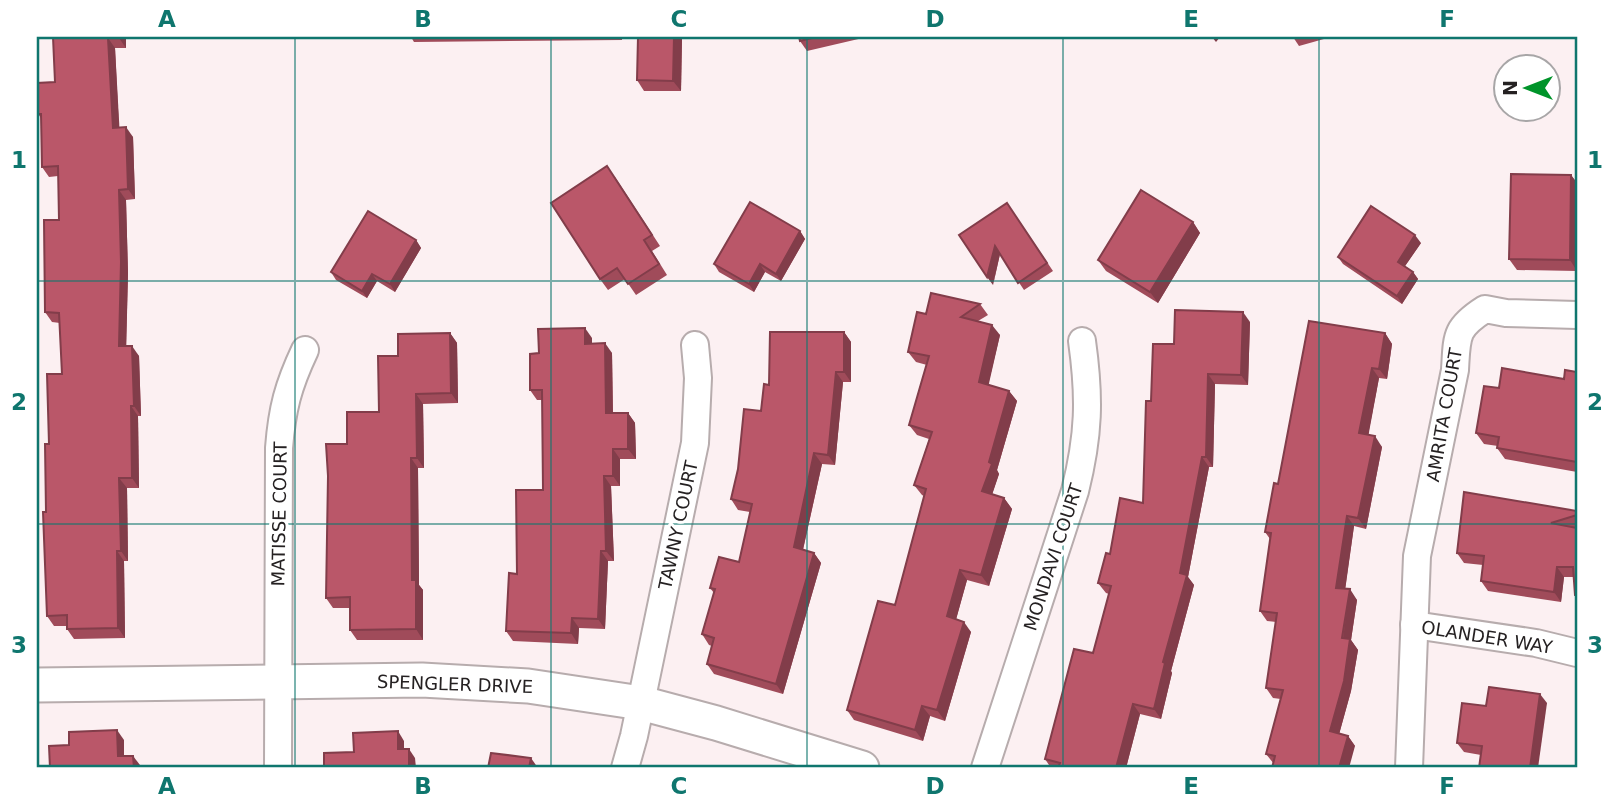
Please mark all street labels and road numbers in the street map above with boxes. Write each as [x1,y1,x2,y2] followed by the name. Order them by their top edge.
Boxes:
[1422,346,1466,483] street label: AMRITA COURT
[267,440,291,587] street label: MATISSE COURT
[654,458,702,592] street label: TAWNY COURT
[1019,480,1087,633] street label: MONDAVI COURT
[1420,616,1555,658] street label: OLANDER WAY
[377,671,533,697] street label: SPENGLER DRIVE

